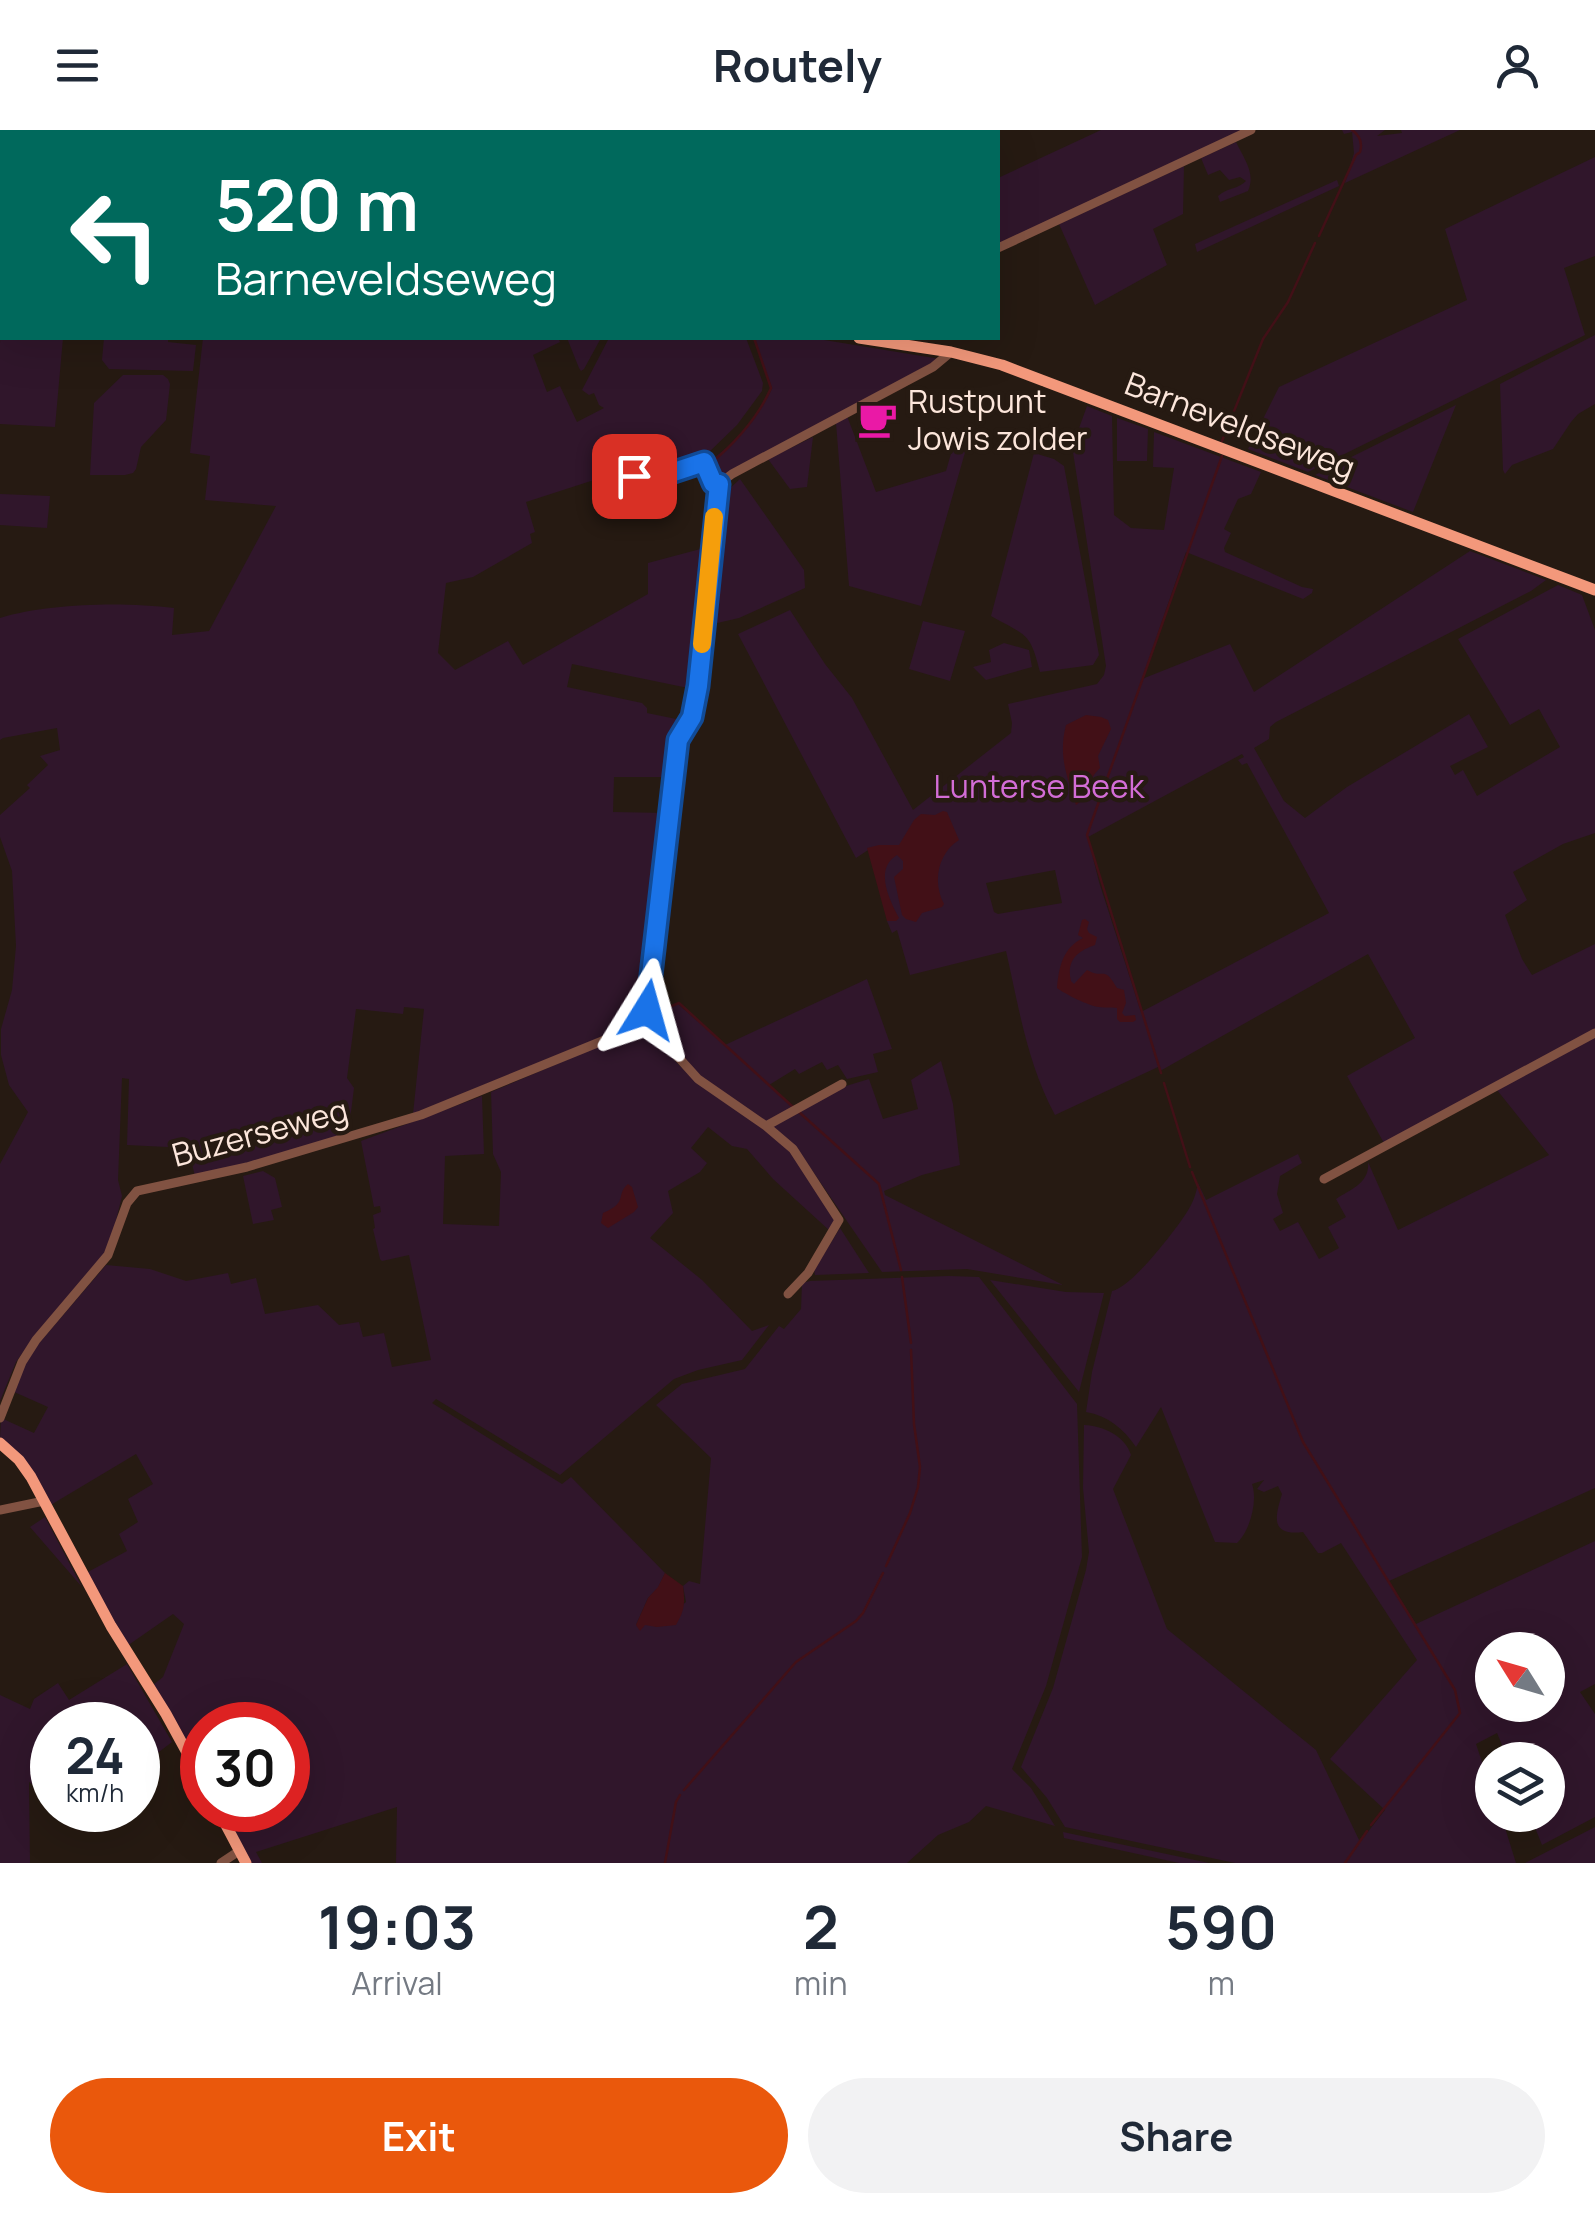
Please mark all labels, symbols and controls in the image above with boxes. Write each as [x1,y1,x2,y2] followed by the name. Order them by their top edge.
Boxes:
[713,34,882,96] text: Routely
[50,38,105,93] icon: menu
[1490,38,1545,93] icon: person
[215,156,419,252] text: 520 m
[50,170,180,300] icon: left
[215,247,557,309] text: Barneveldseweg
[1119,361,1362,489] street label: Barneveldseweg
[908,379,1088,460] place label: Rustpunt Jowis zolder
[857,399,899,441] cafe icon: Rustpunt Jowis zolder
[592,434,677,519] pin
[607,449,662,504] icon: arrive
[934,764,1146,808] park label: Lunterse Beek
[595,958,699,1062] position arrow
[167,1087,353,1177] street label: Buzerseweg
[1475,1632,1565,1722] north arrow
[1475,1632,1565,1832] map controls
[180,1702,310,1832] speed limit sign: 30
[65,1721,125,1789] text: 24
[1475,1742,1565,1832] button: layers
[66,1775,124,1810] text: km/h
[318,1885,476,1967] text: 19:03
[803,1885,839,1967] text: 2
[1165,1885,1277,1967] text: 590
[351,1961,443,2005] text: Arrival
[794,1961,848,2005] text: min
[1208,1961,1235,2005] text: m
[50,2078,788,2193] button: Exit
[808,2078,1545,2193] button: Share

